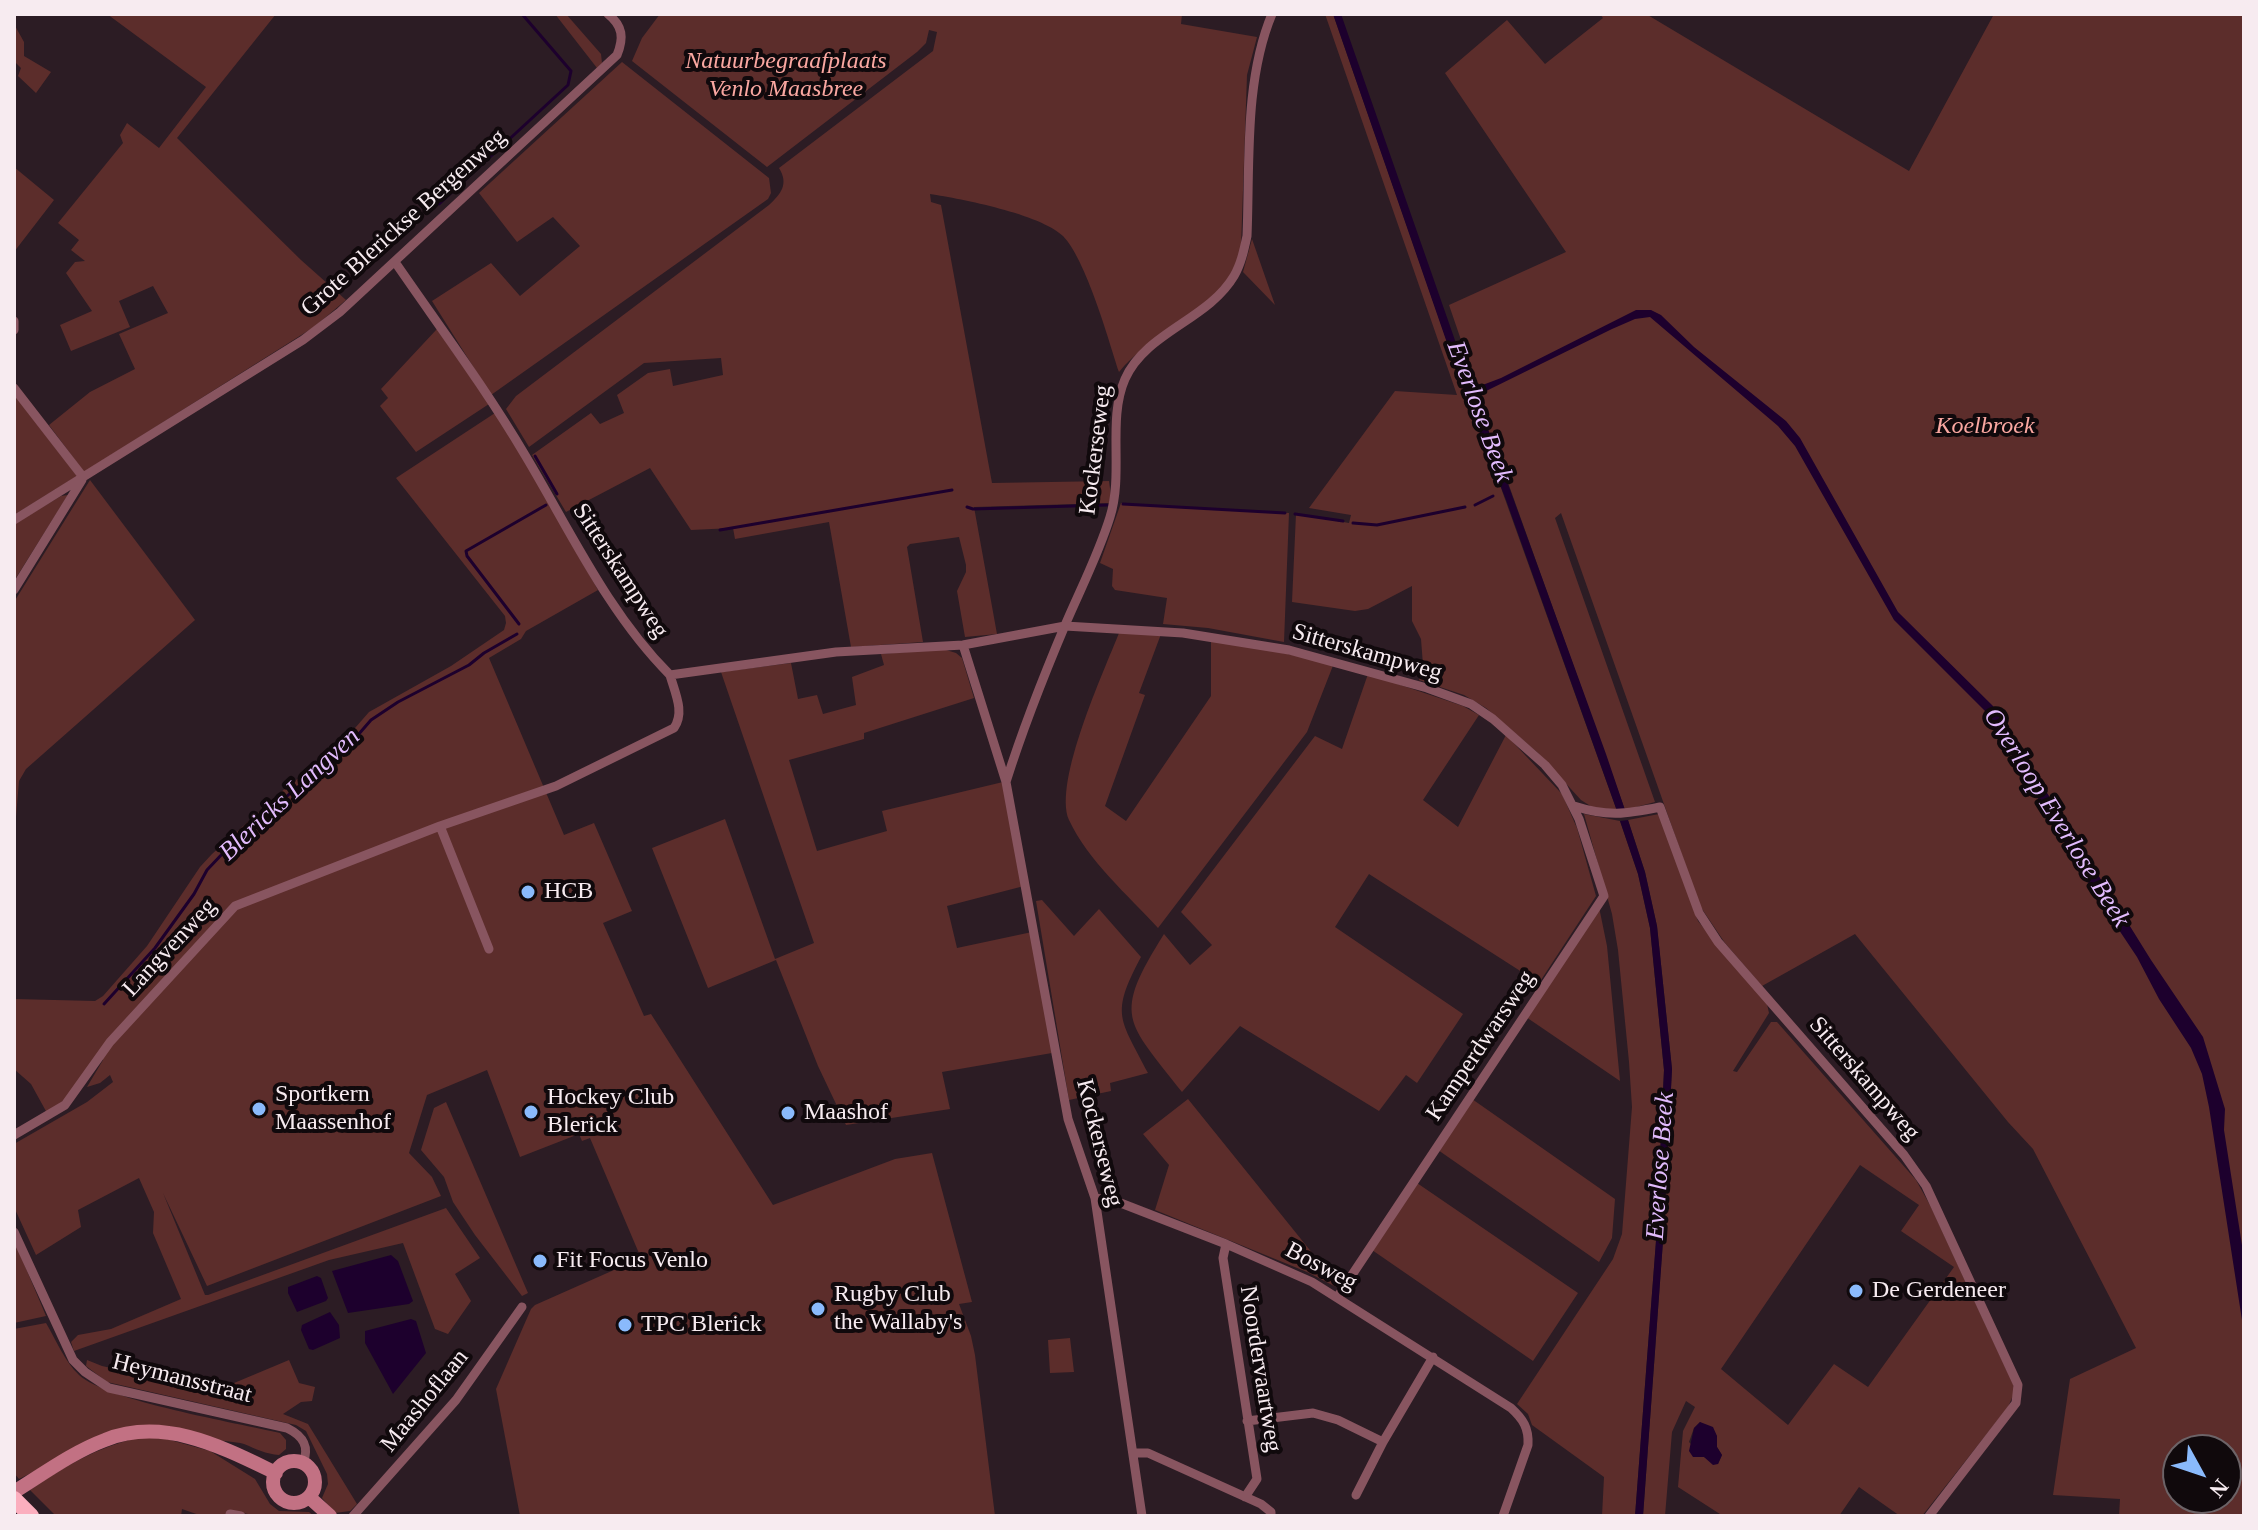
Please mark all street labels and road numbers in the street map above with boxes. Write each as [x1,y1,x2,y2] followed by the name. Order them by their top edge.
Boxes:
[295,123,513,323] street label: Grote Blerickse Bergenweg
[1074,383,1118,517] street label: Kockerseweg
[566,498,674,644] street label: Sitterskampweg
[1289,618,1445,688] street label: Sitterskampweg
[117,893,223,1003] street label: Langvenweg
[1420,966,1542,1126] street label: Kamperdwarsweg
[1802,1011,1926,1147] street label: Sitterskampweg
[1069,1076,1129,1210] street label: Kockerseweg
[1280,1236,1362,1298] street label: Bosweg
[1233,1284,1287,1454] street label: Noordervaartweg
[375,1344,475,1458] street label: Maashoflaan
[109,1348,255,1410] street label: Heymansstraat

